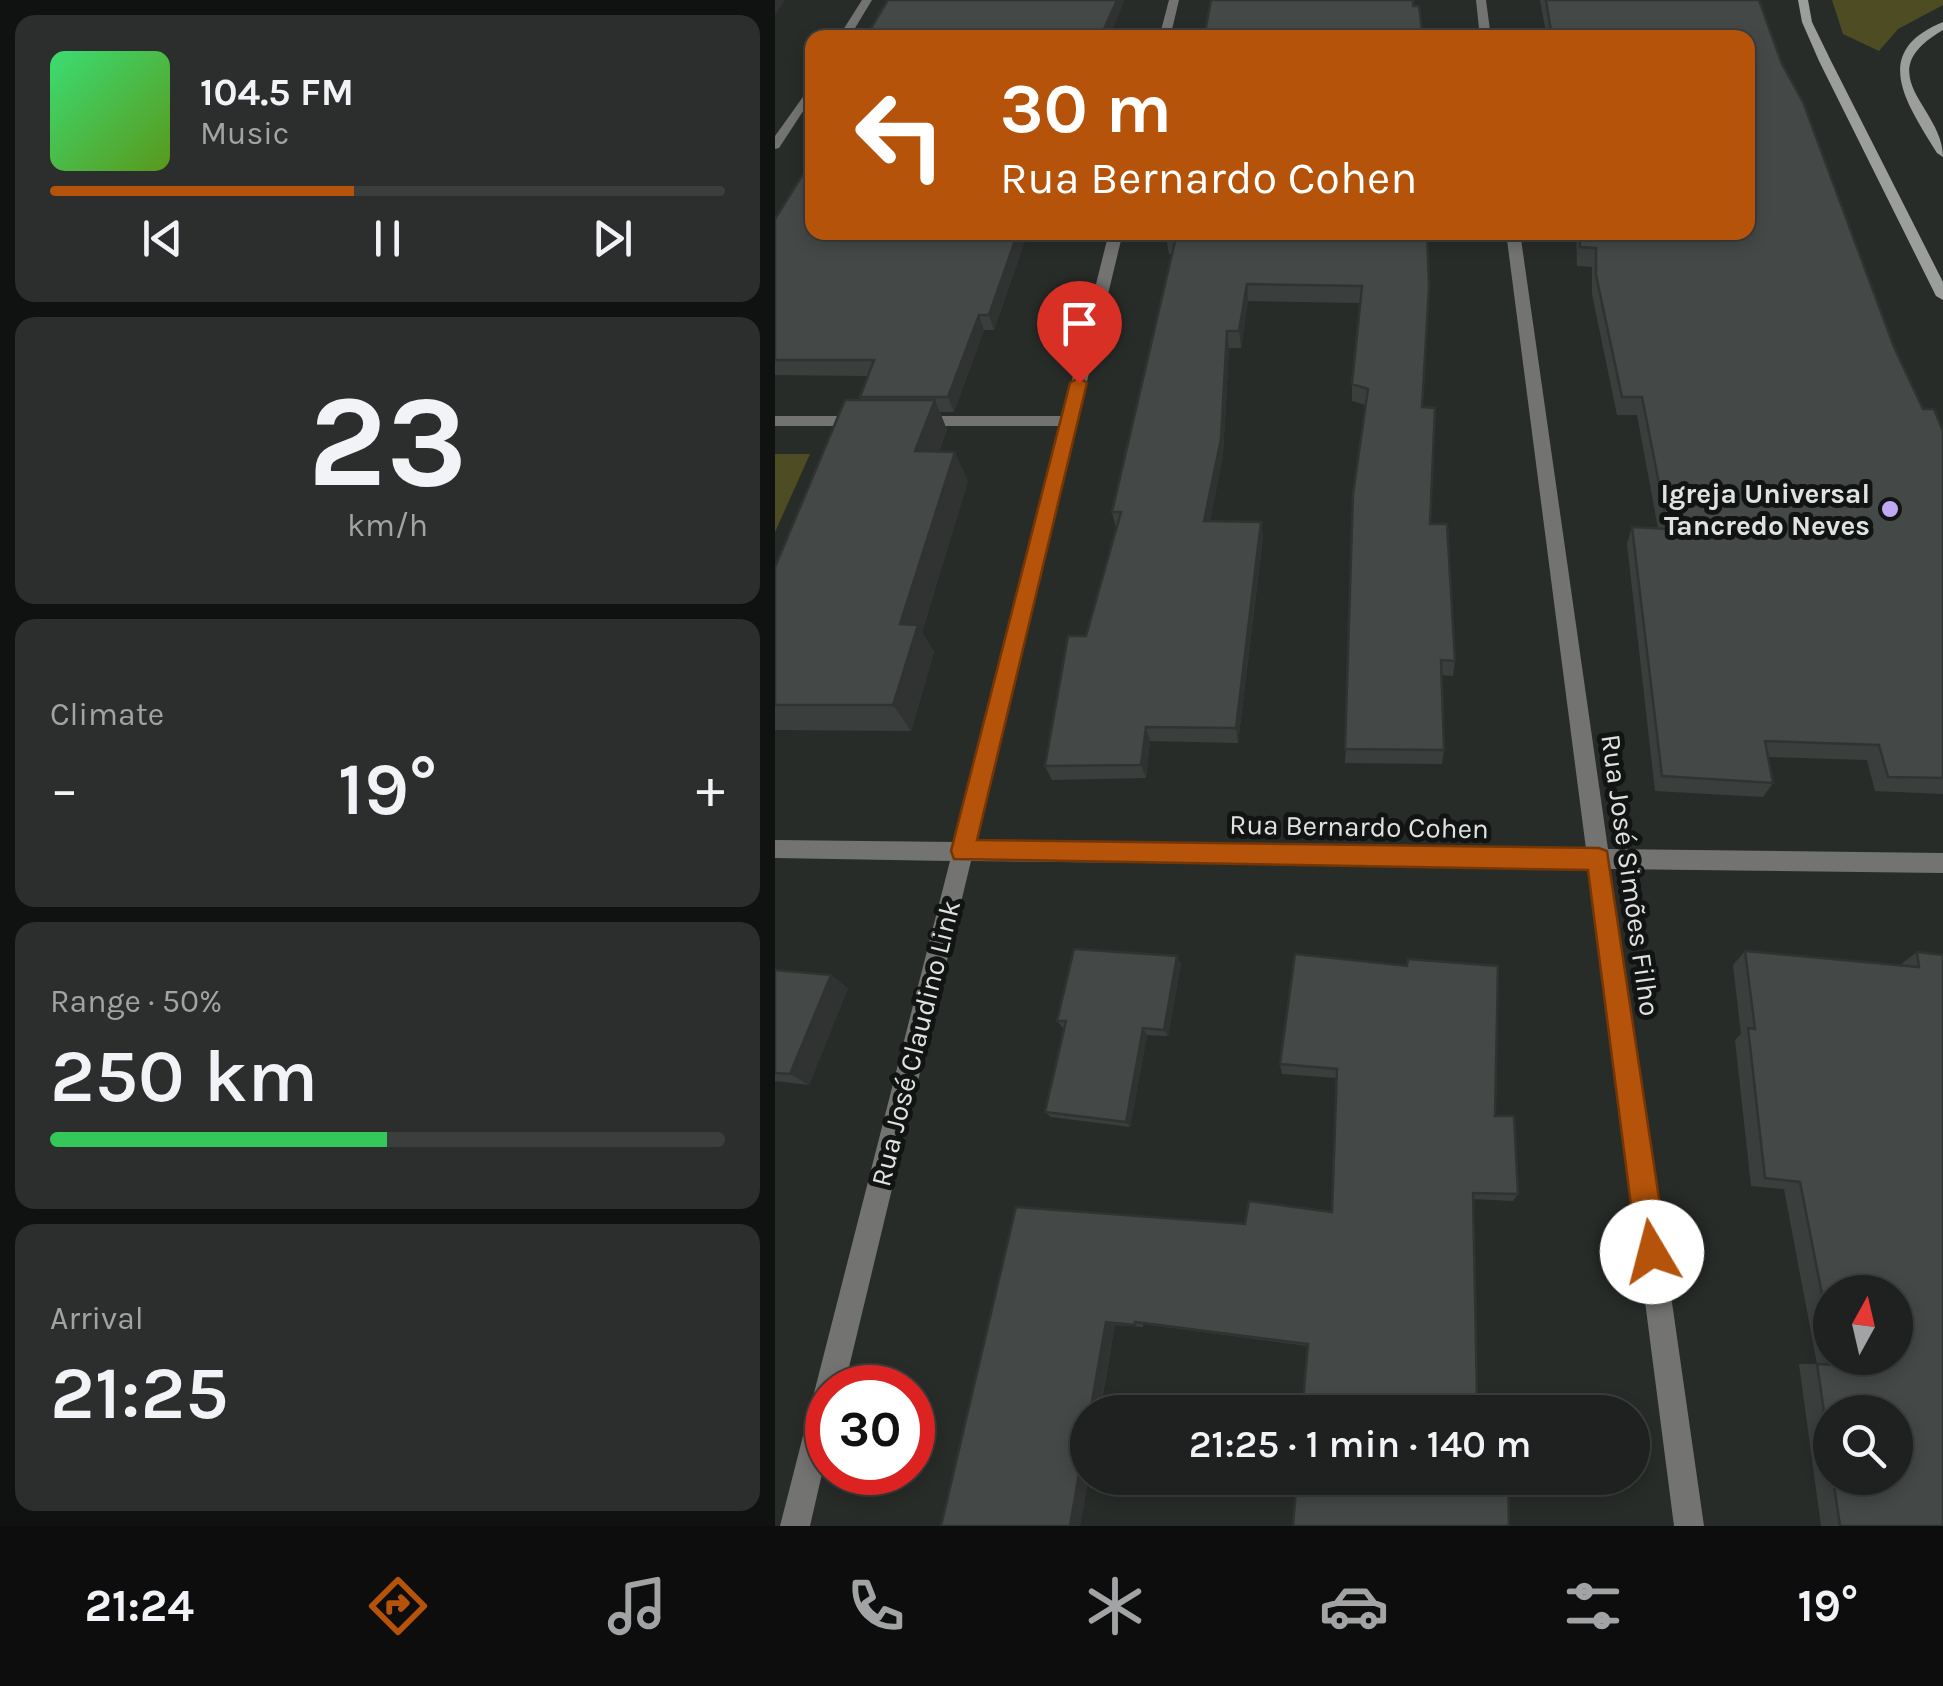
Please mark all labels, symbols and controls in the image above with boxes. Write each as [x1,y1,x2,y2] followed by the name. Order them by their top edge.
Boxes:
[1000,68,1172,150] text: 30 m
[200,70,354,115] text: 104.5 FM
[835,70,965,200] icon: left
[200,115,289,152] text: Music
[1000,152,1417,204] text: Rua Bernardo Cohen
[135,211,190,266] icon: previous
[360,211,415,266] icon: pause
[585,211,640,266] icon: next
[1037,281,1122,384] pin
[1052,296,1107,351] icon: arrive
[308,366,467,518] text: 23
[1661,477,1870,542] place label: Igreja Universal Tancredo Neves
[1879,498,1901,520] marker: Igreja Universal Tancredo Neves
[347,507,428,544] text: km/h
[50,696,164,733] text: Climate
[1594,732,1667,1018] street label: Rua José Simões Filho
[338,745,437,833] text: 19°
[50,757,79,821] text: −
[696,757,725,821] text: +
[1229,808,1489,845] street label: Rua Bernardo Cohen
[864,897,967,1190] street label: Rua José Claudino Link
[50,983,222,1020] text: Range · 50%
[50,1032,318,1120] text: 250 km
[1600,1200,1704,1304] position arrow
[1813,1275,1913,1375] north arrow
[1813,1275,1913,1495] map controls
[50,1300,144,1337] text: Arrival
[50,1349,229,1437] text: 21:25
[805,1365,935,1495] speed limit sign: 30
[1813,1395,1913,1495] button: search
[1189,1422,1531,1467] text: 21:25 · 1 min · 140 m
[363,1571,433,1641] icon: directions
[602,1571,672,1641] icon: music
[841,1571,911,1641] icon: phone
[1080,1571,1150,1641] icon: climate
[1319,1571,1389,1641] icon: car
[1558,1571,1628,1641] icon: filters
[85,1580,194,1632] text: 21:24
[1797,1580,1858,1632] text: 19°

